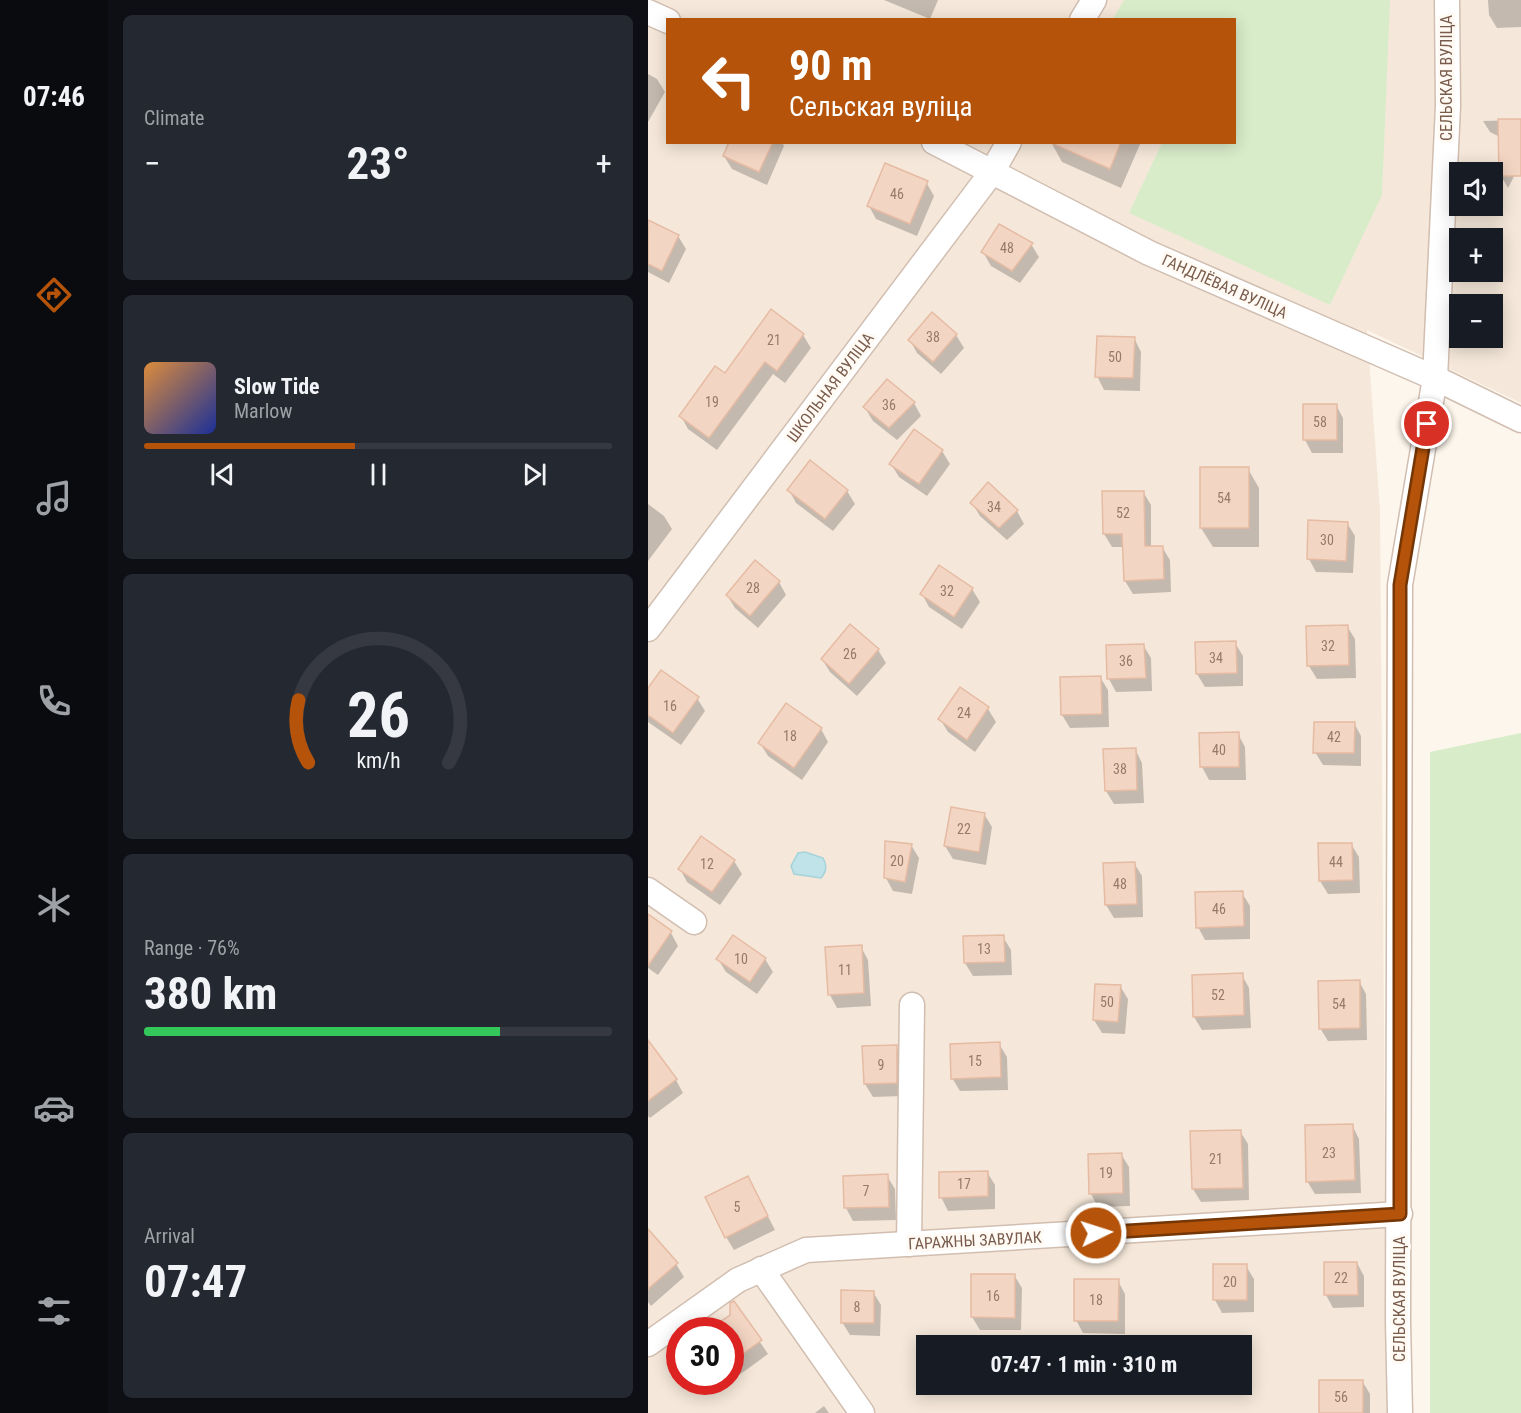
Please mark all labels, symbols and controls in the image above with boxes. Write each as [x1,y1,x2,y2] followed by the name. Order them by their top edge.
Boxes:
[1437,15,1456,141] street label: СЕЛЬСКАЯ ВУЛІЦА
[789,41,872,90] text: 90 m
[690,42,768,120] icon: left
[23,81,85,113] text: 07:46
[789,91,972,123] text: Сельская вуліца
[144,106,204,130] text: Climate
[347,137,410,190] text: 23°
[144,144,161,183] text: −
[596,144,612,183] text: +
[1449,162,1503,348] map controls
[1449,162,1503,216] button: sound
[890,186,904,202] house number: 46
[1449,228,1503,282] button: +
[1000,240,1014,256] house number: 48
[1159,250,1290,323] street label: ГАНДЛЁВАЯ ВУЛІЦА
[33,274,75,316] icon: directions
[1449,294,1503,348] button: −
[783,329,878,446] street label: ШКОЛЬНАЯ ВУЛІЦА
[926,329,940,345] house number: 38
[767,332,781,348] house number: 21
[1108,349,1122,365] house number: 50
[234,374,320,399] text: Slow Tide
[705,394,719,410] house number: 19
[882,397,896,413] house number: 36
[1401,398,1452,449] pin
[234,399,292,423] text: Marlow
[1410,407,1443,440] icon: arrive
[1313,414,1327,430] house number: 58
[206,458,239,491] icon: previous
[362,458,395,491] icon: pause
[518,458,551,491] icon: next
[33,477,75,519] icon: music
[1217,490,1231,506] house number: 54
[987,499,1001,515] house number: 34
[1116,505,1130,521] house number: 52
[1320,532,1334,548] house number: 30
[746,580,760,596] house number: 28
[940,583,954,599] house number: 32
[1321,638,1335,654] house number: 32
[843,646,857,662] house number: 26
[1209,650,1223,666] house number: 34
[1119,653,1133,669] house number: 36
[33,680,75,722] icon: phone
[346,680,410,753] text: 26
[663,698,677,714] house number: 16
[957,705,971,721] house number: 24
[783,728,797,744] house number: 18
[1327,729,1341,745] house number: 42
[1212,742,1226,758] house number: 40
[356,749,400,774] text: km/h
[1113,761,1127,777] house number: 38
[957,821,971,837] house number: 22
[890,853,904,869] house number: 20
[1329,854,1343,870] house number: 44
[700,856,714,872] house number: 12
[1113,876,1127,892] house number: 48
[33,884,75,926] icon: climate
[1212,901,1226,917] house number: 46
[144,936,240,960] text: Range · 76%
[977,941,991,957] house number: 13
[734,951,748,967] house number: 10
[838,962,852,978] house number: 11
[144,967,277,1020] text: 380 km
[1211,987,1225,1003] house number: 52
[1100,994,1114,1010] house number: 50
[1332,996,1346,1012] house number: 54
[968,1053,982,1069] house number: 15
[878,1057,884,1073] house number: 9
[33,1087,75,1129] icon: car
[1322,1145,1336,1161] house number: 23
[1209,1151,1223,1167] house number: 21
[1099,1165,1113,1181] house number: 19
[957,1176,971,1192] house number: 17
[863,1183,870,1199] house number: 7
[734,1199,741,1215] house number: 5
[1064,1201,1128,1265] position arrow
[144,1224,195,1248] text: Arrival
[908,1228,1042,1253] street label: ГАРАЖНЫ ЗАВУЛАК
[1390,1236,1409,1362] street label: СЕЛЬСКАЯ ВУЛІЦА
[144,1255,247,1308] text: 07:47
[1334,1270,1348,1286] house number: 22
[1223,1274,1237,1290] house number: 20
[986,1288,1000,1304] house number: 16
[33,1290,75,1332] icon: filters
[1089,1292,1103,1308] house number: 18
[854,1299,861,1315] house number: 8
[666,1317,744,1395] speed limit sign: 30
[991,1352,1177,1377] text: 07:47 · 1 min · 310 m
[1334,1389,1348,1405] house number: 56

